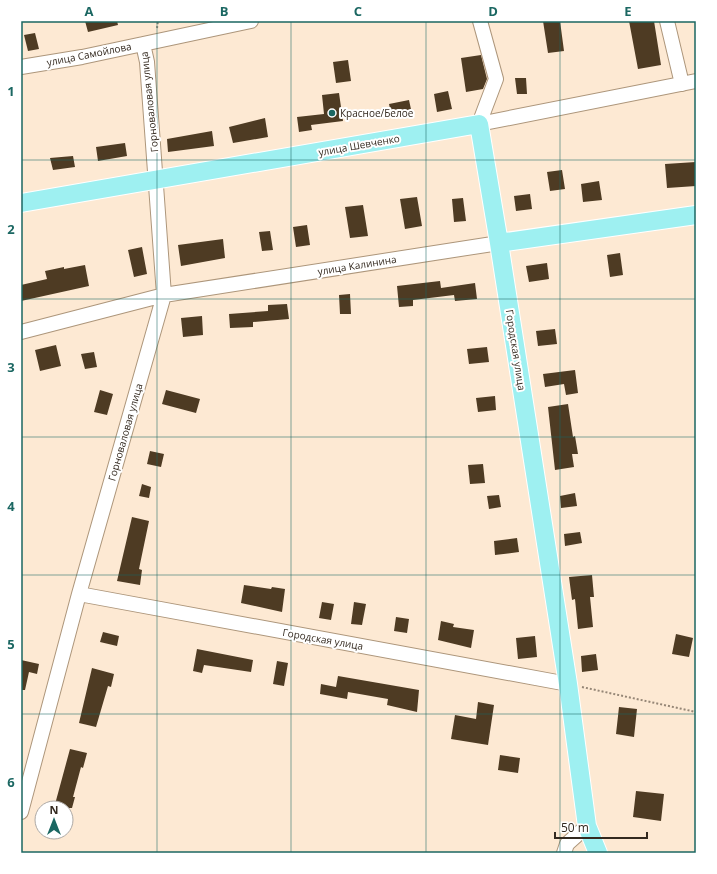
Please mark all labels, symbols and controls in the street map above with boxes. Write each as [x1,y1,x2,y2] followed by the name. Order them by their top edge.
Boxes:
[85,2,94,20] text: A
[220,2,229,20] text: B
[354,2,362,20] text: C
[488,2,498,20] text: D
[624,2,632,20] text: E
[45,39,133,69] street label: улица Самойлова
[137,51,161,153] street label: Горноваловая улица
[7,82,15,100] text: 1
[340,106,414,120] place label: Красное/Белое
[327,108,337,118] marker: Красное/Белое
[317,131,401,159] street label: улица Шевченко
[7,220,15,238] text: 2
[316,252,398,278] street label: улица Калинина
[503,309,529,391] street label: Городская улица
[7,358,15,376] text: 3
[104,381,146,483] street label: Горноваловая улица
[7,497,15,515] text: 4
[282,625,364,653] street label: Городская улица
[7,635,15,653] text: 5
[7,773,15,791] text: 6
[34,800,74,840] north arrow
[50,802,58,817] text: N
[555,814,647,840] scale bar
[561,819,589,836] text: 50 m

